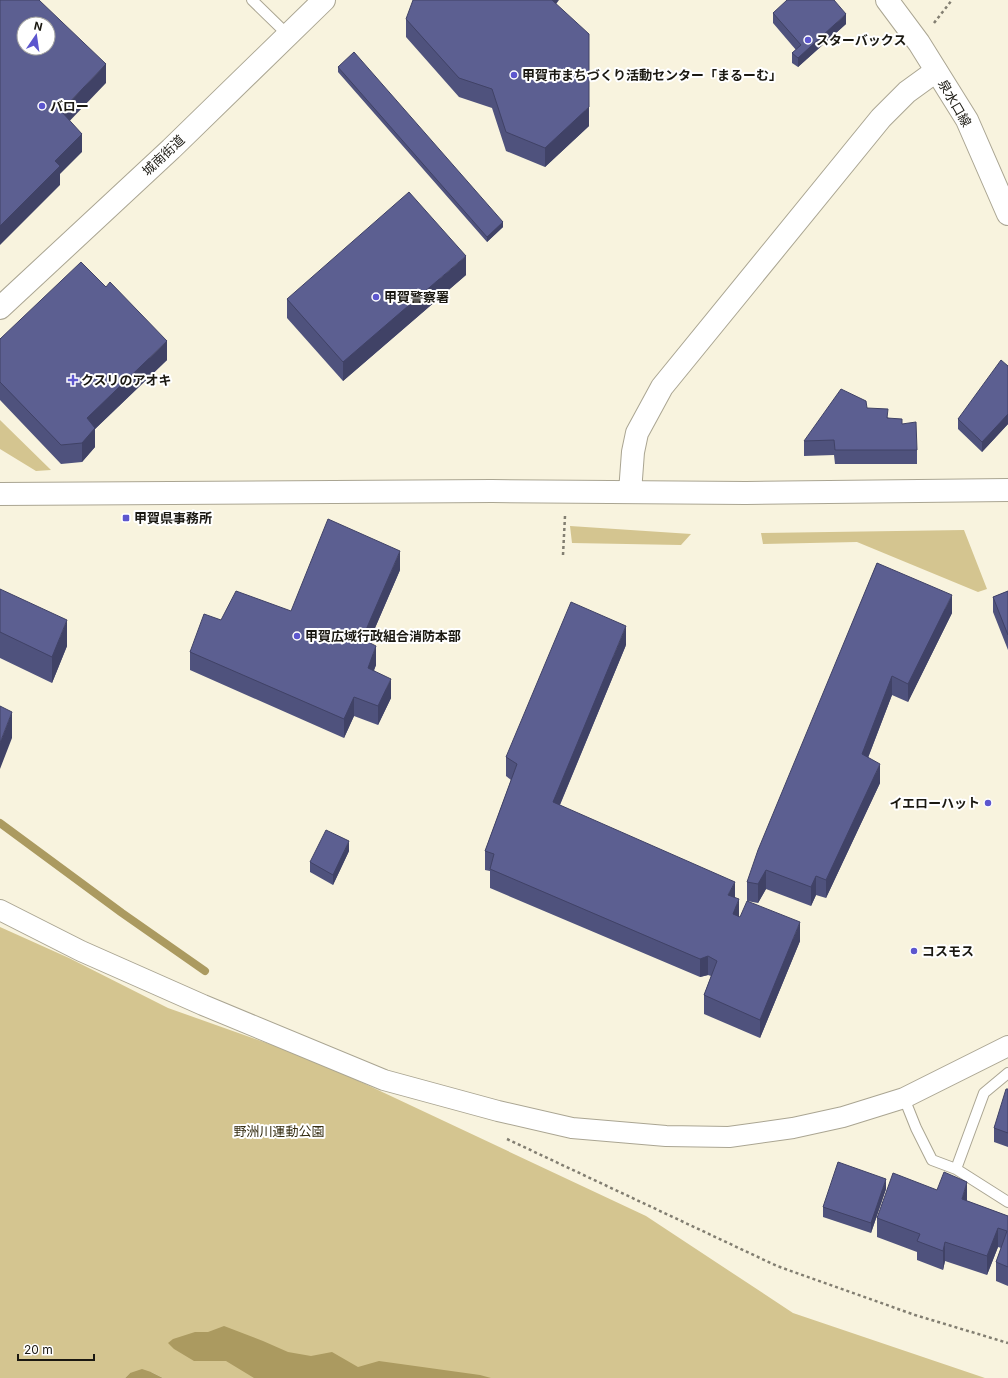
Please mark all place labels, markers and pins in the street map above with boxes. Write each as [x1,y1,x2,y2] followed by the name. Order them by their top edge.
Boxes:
[816,32,906,48] place label: スターバックス
[803,35,813,45] marker: スターバックス
[522,67,782,83] place label: 甲賀市まちづくり活動センター「まるーむ」
[509,70,519,80] marker: 甲賀市まちづくり活動センター「まるーむ」
[50,98,89,114] place label: バロー
[37,101,47,111] marker: バロー
[384,289,449,305] place label: 甲賀警察署
[371,292,381,302] marker: 甲賀警察署
[81,372,172,388] place label: クスリのアオキ
[68,375,78,385] marker: クスリのアオキ
[134,510,212,526] place label: 甲賀県事務所
[121,513,131,523] marker: 甲賀県事務所
[305,628,461,644] place label: 甲賀広域行政組合消防本部
[292,631,302,641] marker: 甲賀広域行政組合消防本部
[889,795,980,811] place label: イエローハット
[983,798,993,808] marker: イエローハット
[922,943,974,959] place label: コスモス
[909,946,919,956] marker: コスモス

